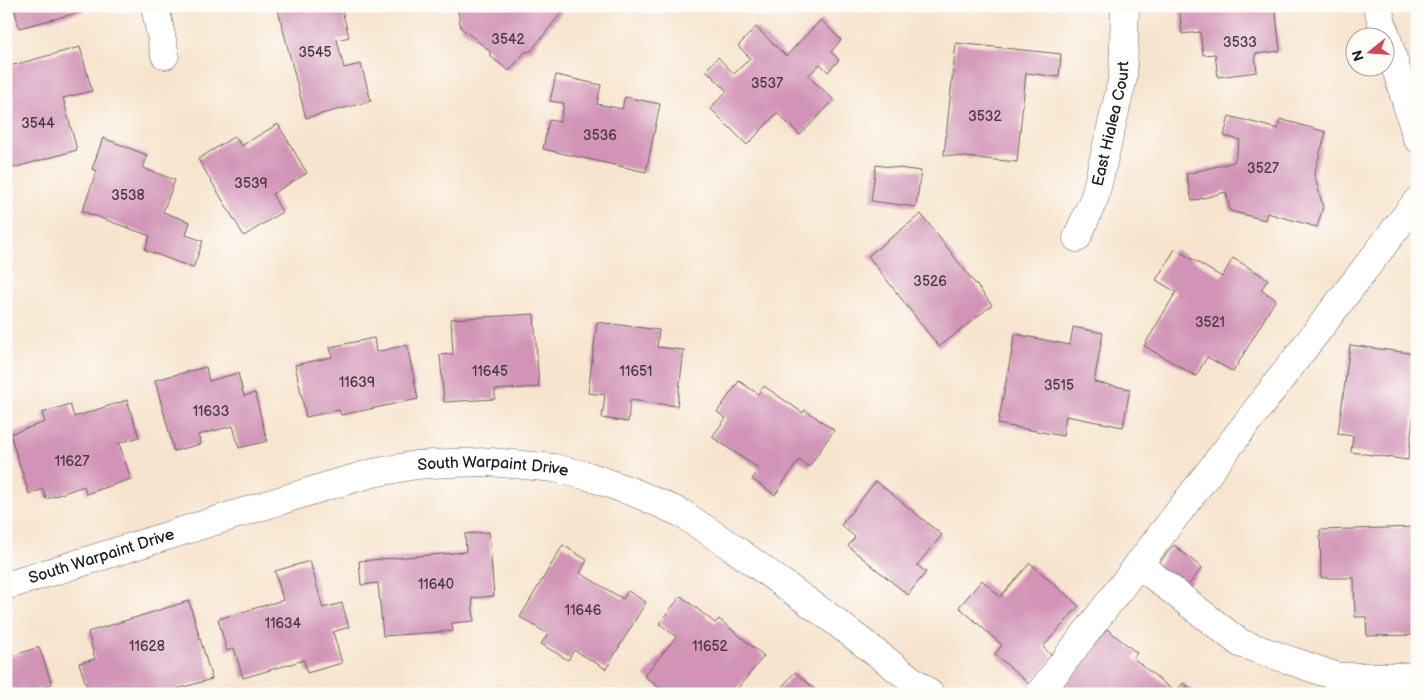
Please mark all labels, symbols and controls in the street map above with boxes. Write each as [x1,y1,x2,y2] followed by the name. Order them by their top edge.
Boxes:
[1346,28,1396,78] north arrow
[491,31,525,48] house number: 3542
[1223,34,1257,51] house number: 3533
[298,44,332,61] house number: 3545
[1348,48,1368,63] text: N
[1088,61,1133,188] street label: East Hialea Court
[751,75,783,92] house number: 3537
[968,108,1002,125] house number: 3532
[21,115,55,132] house number: 3544
[583,127,617,144] house number: 3536
[1247,160,1279,177] house number: 3527
[234,175,268,192] house number: 3539
[111,187,145,204] house number: 3538
[913,273,947,290] house number: 3526
[1195,314,1225,331] house number: 3521
[472,363,508,380] house number: 11645
[620,363,652,380] house number: 11651
[339,374,375,391] house number: 11639
[1044,377,1074,394] house number: 3515
[193,403,229,420] house number: 11633
[417,452,571,481] street label: South Warpaint Drive
[55,453,89,470] house number: 11627
[26,524,177,588] street label: South Warpaint Drive
[418,576,454,593] house number: 11640
[565,602,602,619] house number: 11646
[265,615,302,632] house number: 11634
[129,638,165,655] house number: 11628
[692,638,729,655] house number: 11652

